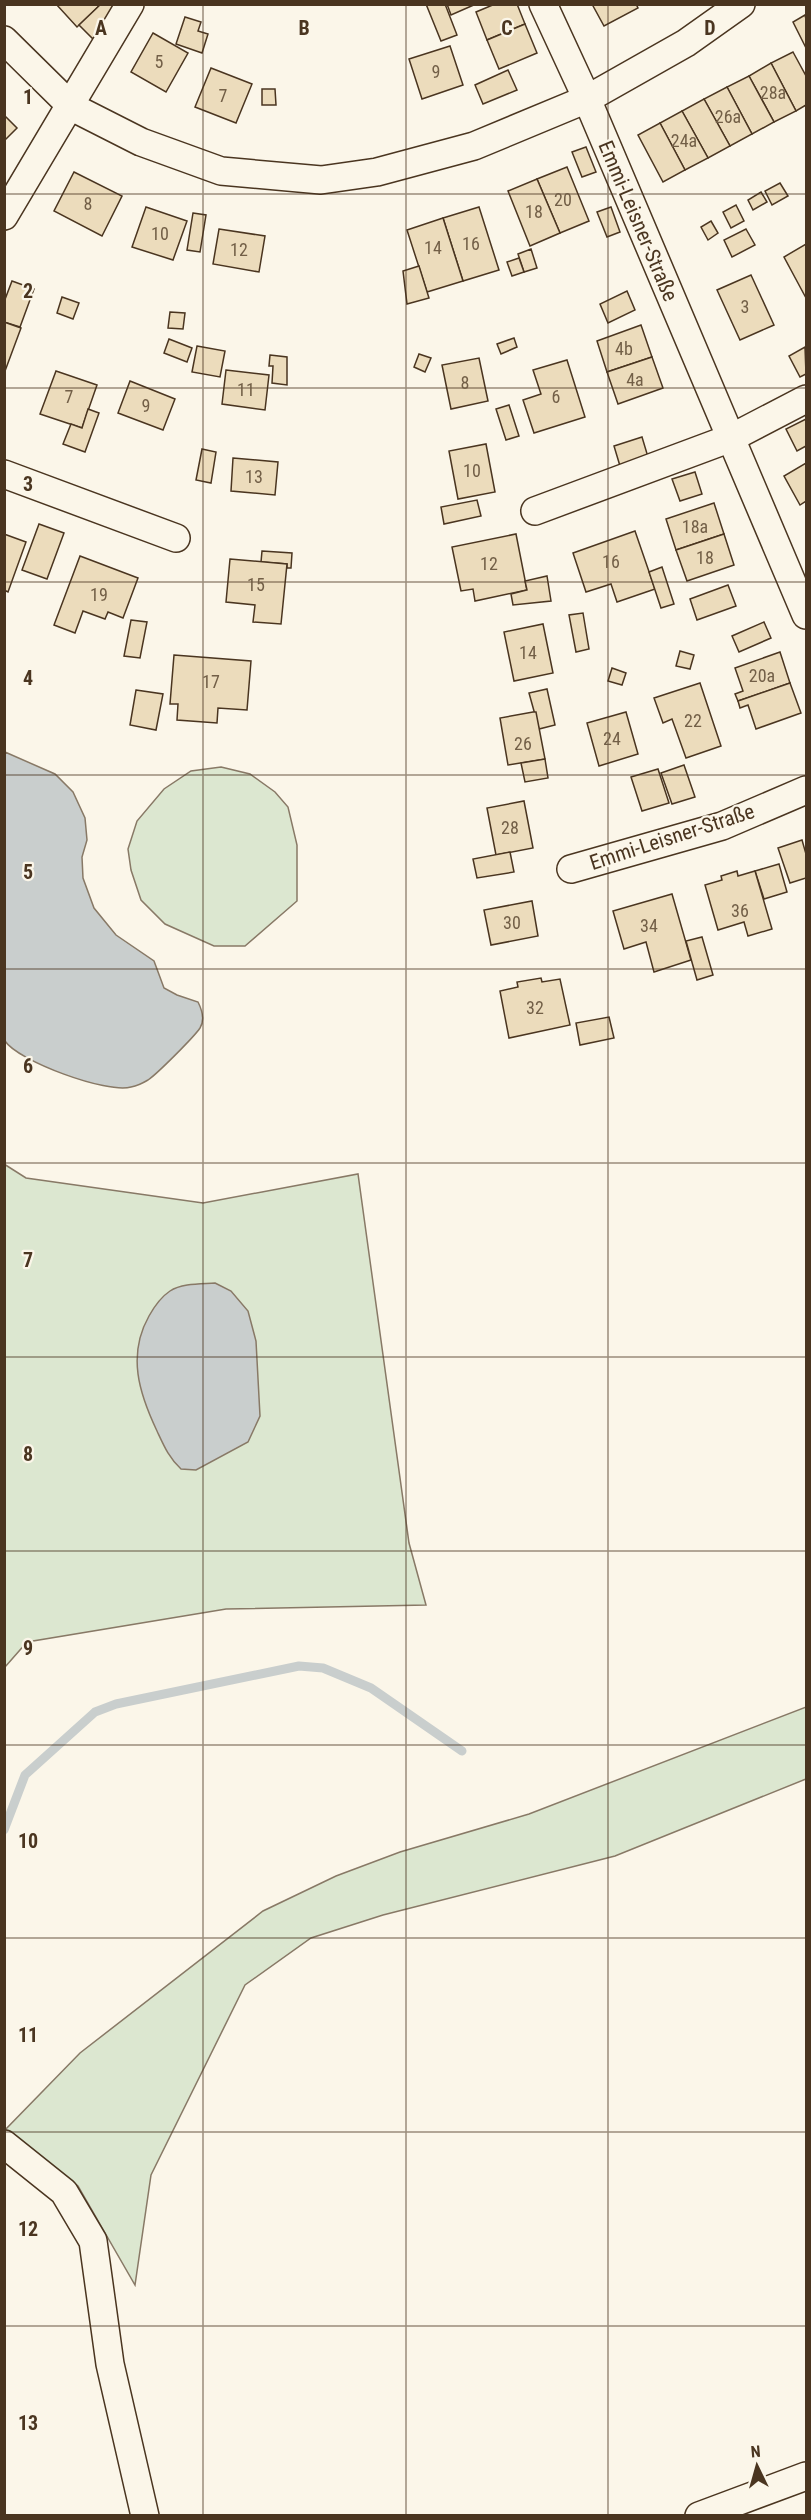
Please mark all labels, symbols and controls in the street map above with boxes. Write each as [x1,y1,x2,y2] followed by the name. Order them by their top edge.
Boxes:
[95,16,107,40] text: A
[298,16,310,40] text: B
[501,16,513,40] text: C
[704,16,716,40] text: D
[155,51,164,72] house number: 5
[432,61,440,82] house number: 9
[760,82,786,103] house number: 28a
[23,85,33,109] text: 1
[219,85,228,106] house number: 7
[715,106,741,127] house number: 26a
[671,130,697,151] house number: 24a
[593,137,683,305] street label: Emmi-Leisner-Straße
[554,189,572,210] house number: 20
[84,193,92,214] house number: 8
[525,201,543,222] house number: 18
[151,223,169,244] house number: 10
[462,233,480,254] house number: 16
[424,237,442,258] house number: 14
[230,239,248,260] house number: 12
[23,279,33,303] text: 2
[741,296,749,317] house number: 3
[615,338,633,359] house number: 4b
[626,369,644,390] house number: 4a
[461,372,469,393] house number: 8
[237,379,255,400] house number: 11
[65,386,74,407] house number: 7
[552,386,560,407] house number: 6
[142,395,150,416] house number: 9
[463,460,481,481] house number: 10
[245,466,263,487] house number: 13
[23,472,33,496] text: 3
[682,516,708,537] house number: 18a
[696,547,714,568] house number: 18
[602,551,620,572] house number: 16
[480,553,498,574] house number: 12
[247,574,265,595] house number: 15
[90,584,108,605] house number: 19
[519,642,537,663] house number: 14
[749,665,775,686] house number: 20a
[23,666,33,690] text: 4
[202,671,220,692] house number: 17
[684,710,702,731] house number: 22
[603,728,621,749] house number: 24
[514,733,532,754] house number: 26
[587,799,758,875] street label: Emmi-Leisner-Straße
[501,817,519,838] house number: 28
[23,860,33,884] text: 5
[731,900,749,921] house number: 36
[503,912,521,933] house number: 30
[640,915,658,936] house number: 34
[526,997,544,1018] house number: 32
[23,1054,33,1078] text: 6
[23,1248,33,1272] text: 7
[23,1442,33,1466] text: 8
[23,1636,33,1660] text: 9
[18,1829,38,1853] text: 10
[18,2023,38,2047] text: 11
[18,2217,38,2241] text: 12
[18,2411,38,2435] text: 13
[727,2436,787,2496] north arrow
[750,2442,761,2461] text: N

